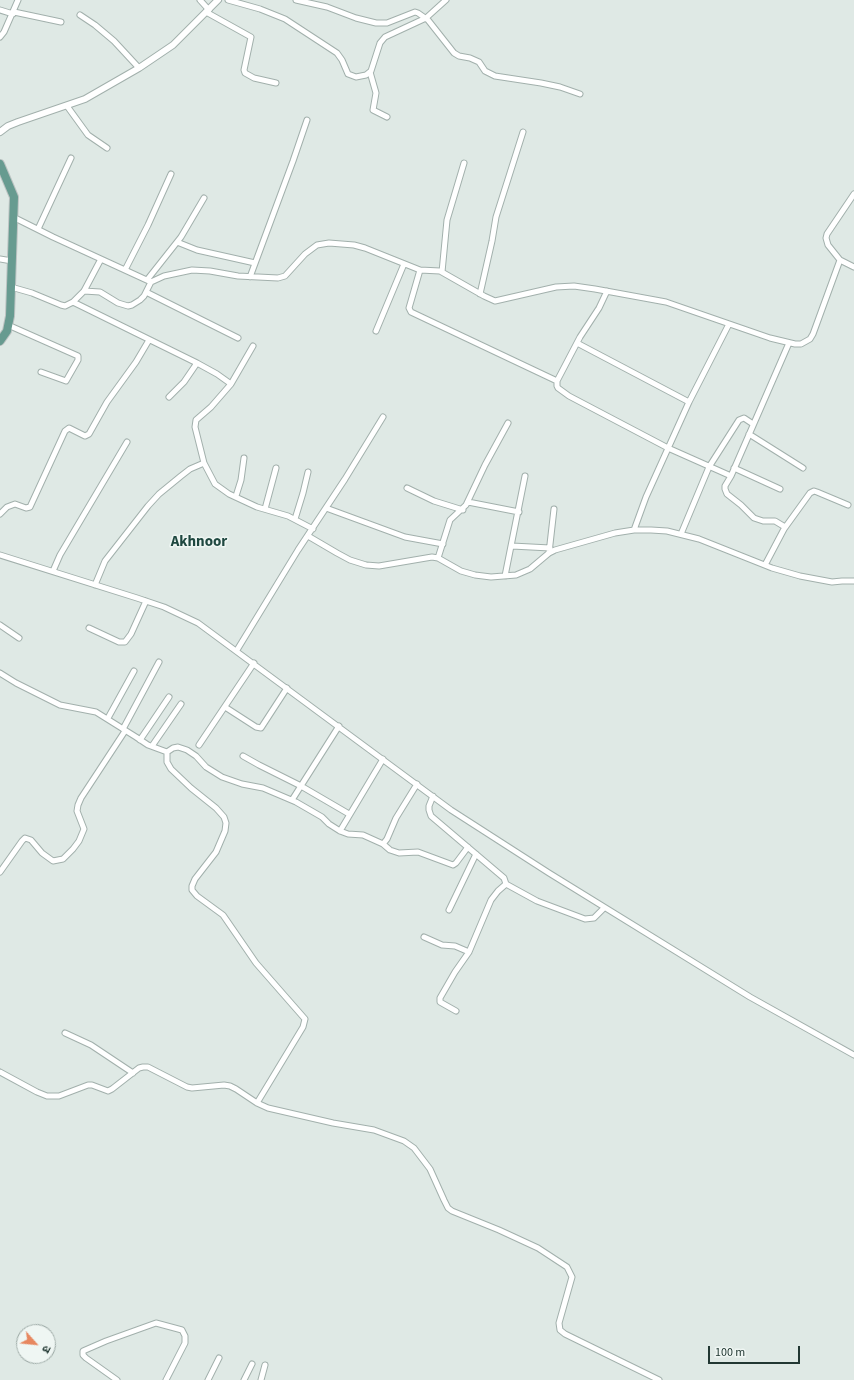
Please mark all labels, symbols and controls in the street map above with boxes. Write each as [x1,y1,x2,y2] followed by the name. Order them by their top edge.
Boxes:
[171,534,227,552] district label: Akhnoor
[16,1324,56,1364] north arrow
[710,1338,802,1364] scale bar
[38,1343,54,1355] text: उ
[715,1344,745,1361] text: 100 m

